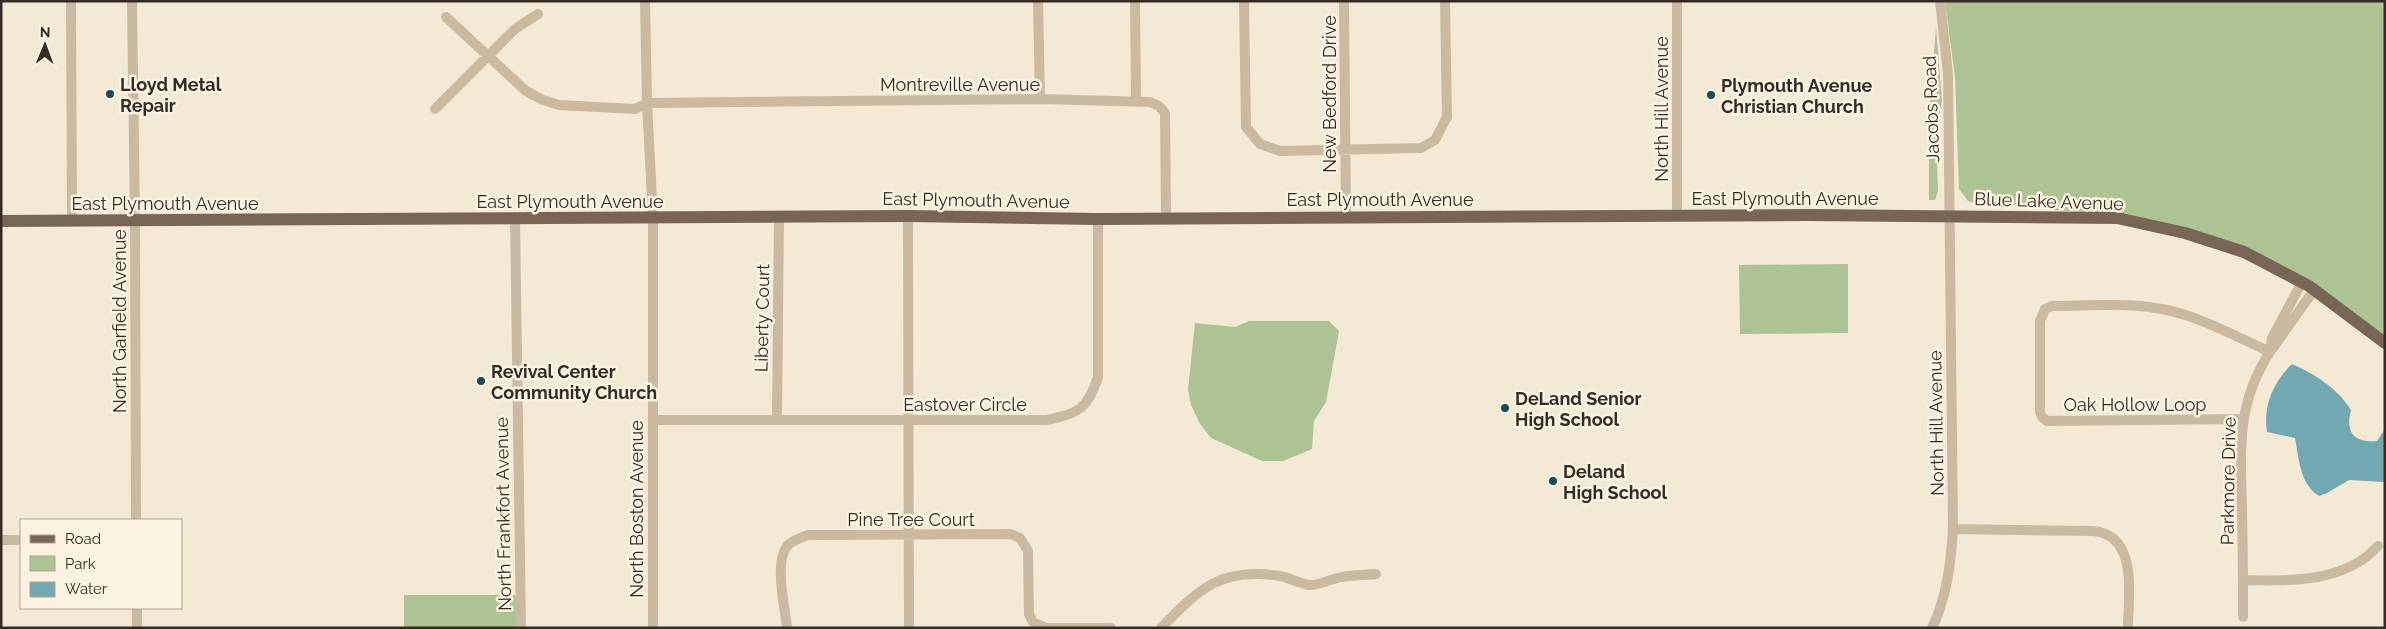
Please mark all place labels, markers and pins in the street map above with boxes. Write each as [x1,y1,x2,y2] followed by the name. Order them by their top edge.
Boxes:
[120,74,222,116] place label: Lloyd Metal Repair
[1721,75,1873,117] place label: Plymouth Avenue Christian Church
[104,88,116,100] marker: Lloyd Metal Repair
[1705,89,1717,101] marker: Plymouth Avenue Christian Church
[491,361,657,403] place label: Revival Center Community Church
[475,375,487,387] marker: Revival Center Community Church
[1515,388,1641,430] place label: DeLand Senior High School
[1499,402,1511,414] marker: DeLand Senior High School
[1563,461,1667,503] place label: Deland High School
[1547,475,1559,487] marker: Deland High School

